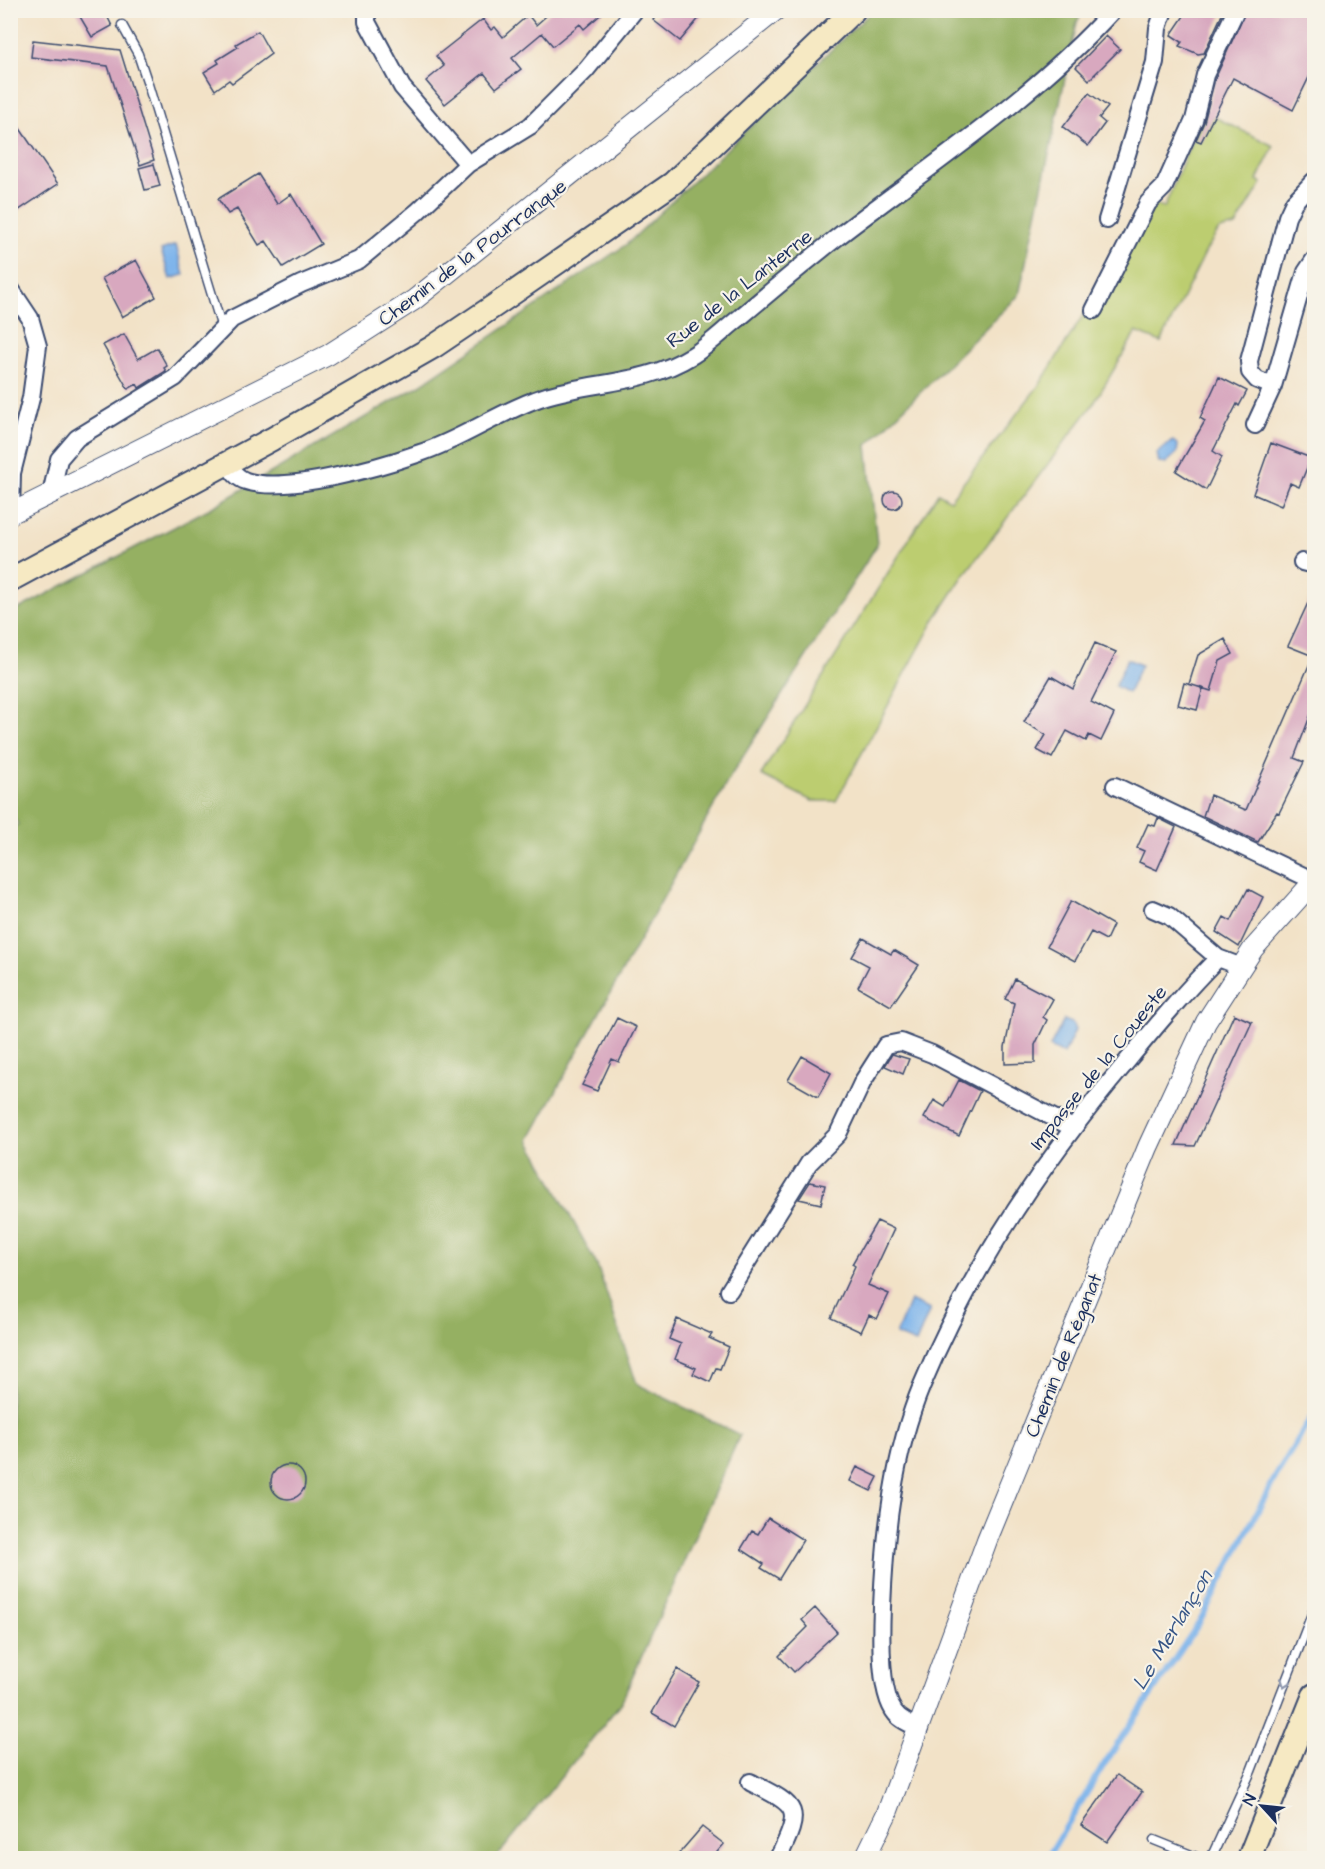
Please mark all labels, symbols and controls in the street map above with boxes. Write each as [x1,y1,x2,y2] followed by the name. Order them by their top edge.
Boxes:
[373,172,573,333] street label: Chemin de la Pourranque
[661,223,819,355] street label: Rue de la Lanterne
[1024,979,1174,1156] street label: Impasse de la Coueste
[1018,1269,1111,1442] street label: Chemin de Réganat
[1125,1564,1220,1695] water label: Le Merlançon
[1280,1677,1293,1687] one-way arrow
[1232,1776,1292,1836] north arrow
[1237,1790,1262,1809] text: N

